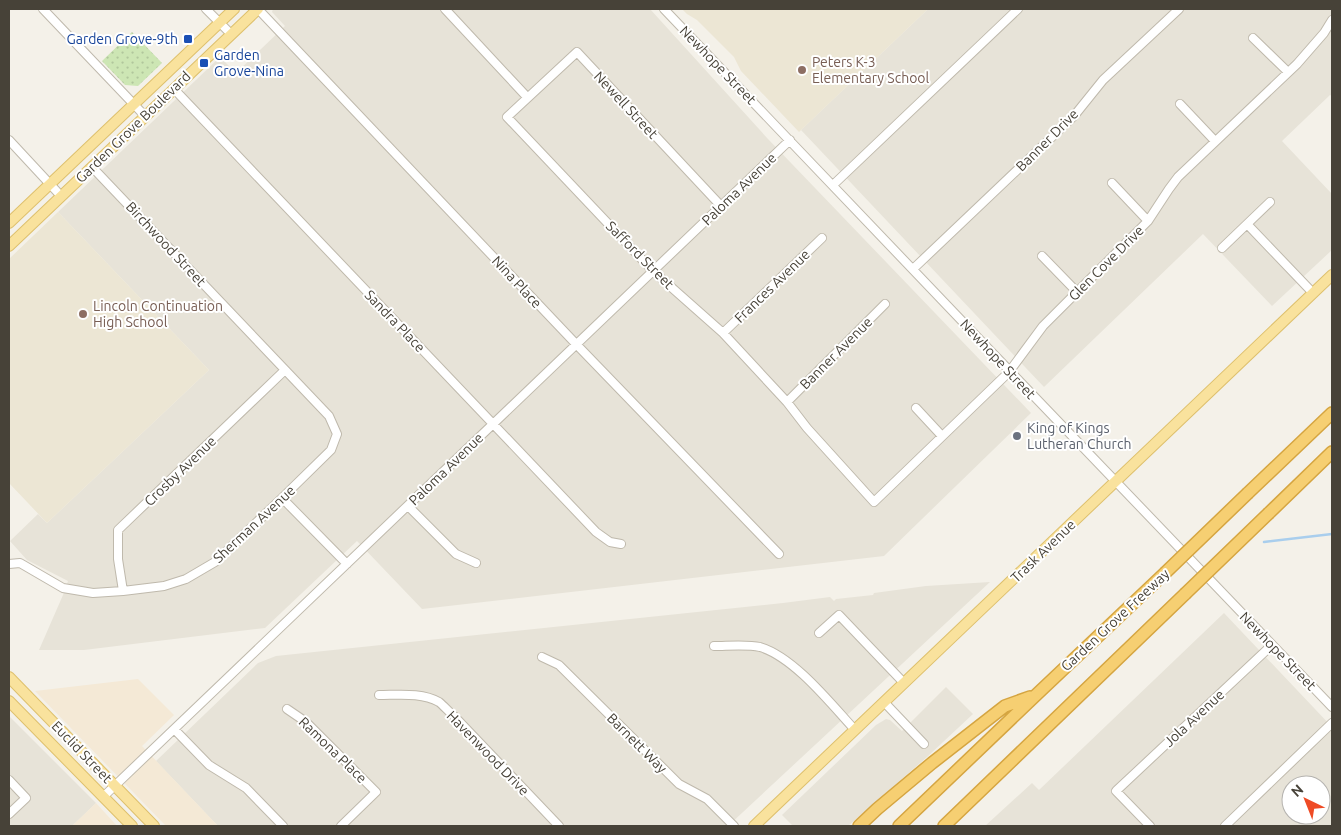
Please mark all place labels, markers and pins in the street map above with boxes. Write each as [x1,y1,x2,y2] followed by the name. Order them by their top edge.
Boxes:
[66,31,178,47] place label: Garden Grove-9th
[182,33,194,45] marker: Garden Grove-9th
[214,47,284,79] place label: Garden Grove-Nina
[812,54,930,86] place label: Peters K-3 Elementary School
[198,57,210,69] marker: Garden Grove-Nina
[796,64,808,76] marker: Peters K-3 Elementary School
[93,298,223,330] place label: Lincoln Continuation High School
[77,308,89,320] marker: Lincoln Continuation High School
[1027,420,1131,452] place label: King of Kings Lutheran Church
[1011,430,1023,442] marker: King of Kings Lutheran Church

